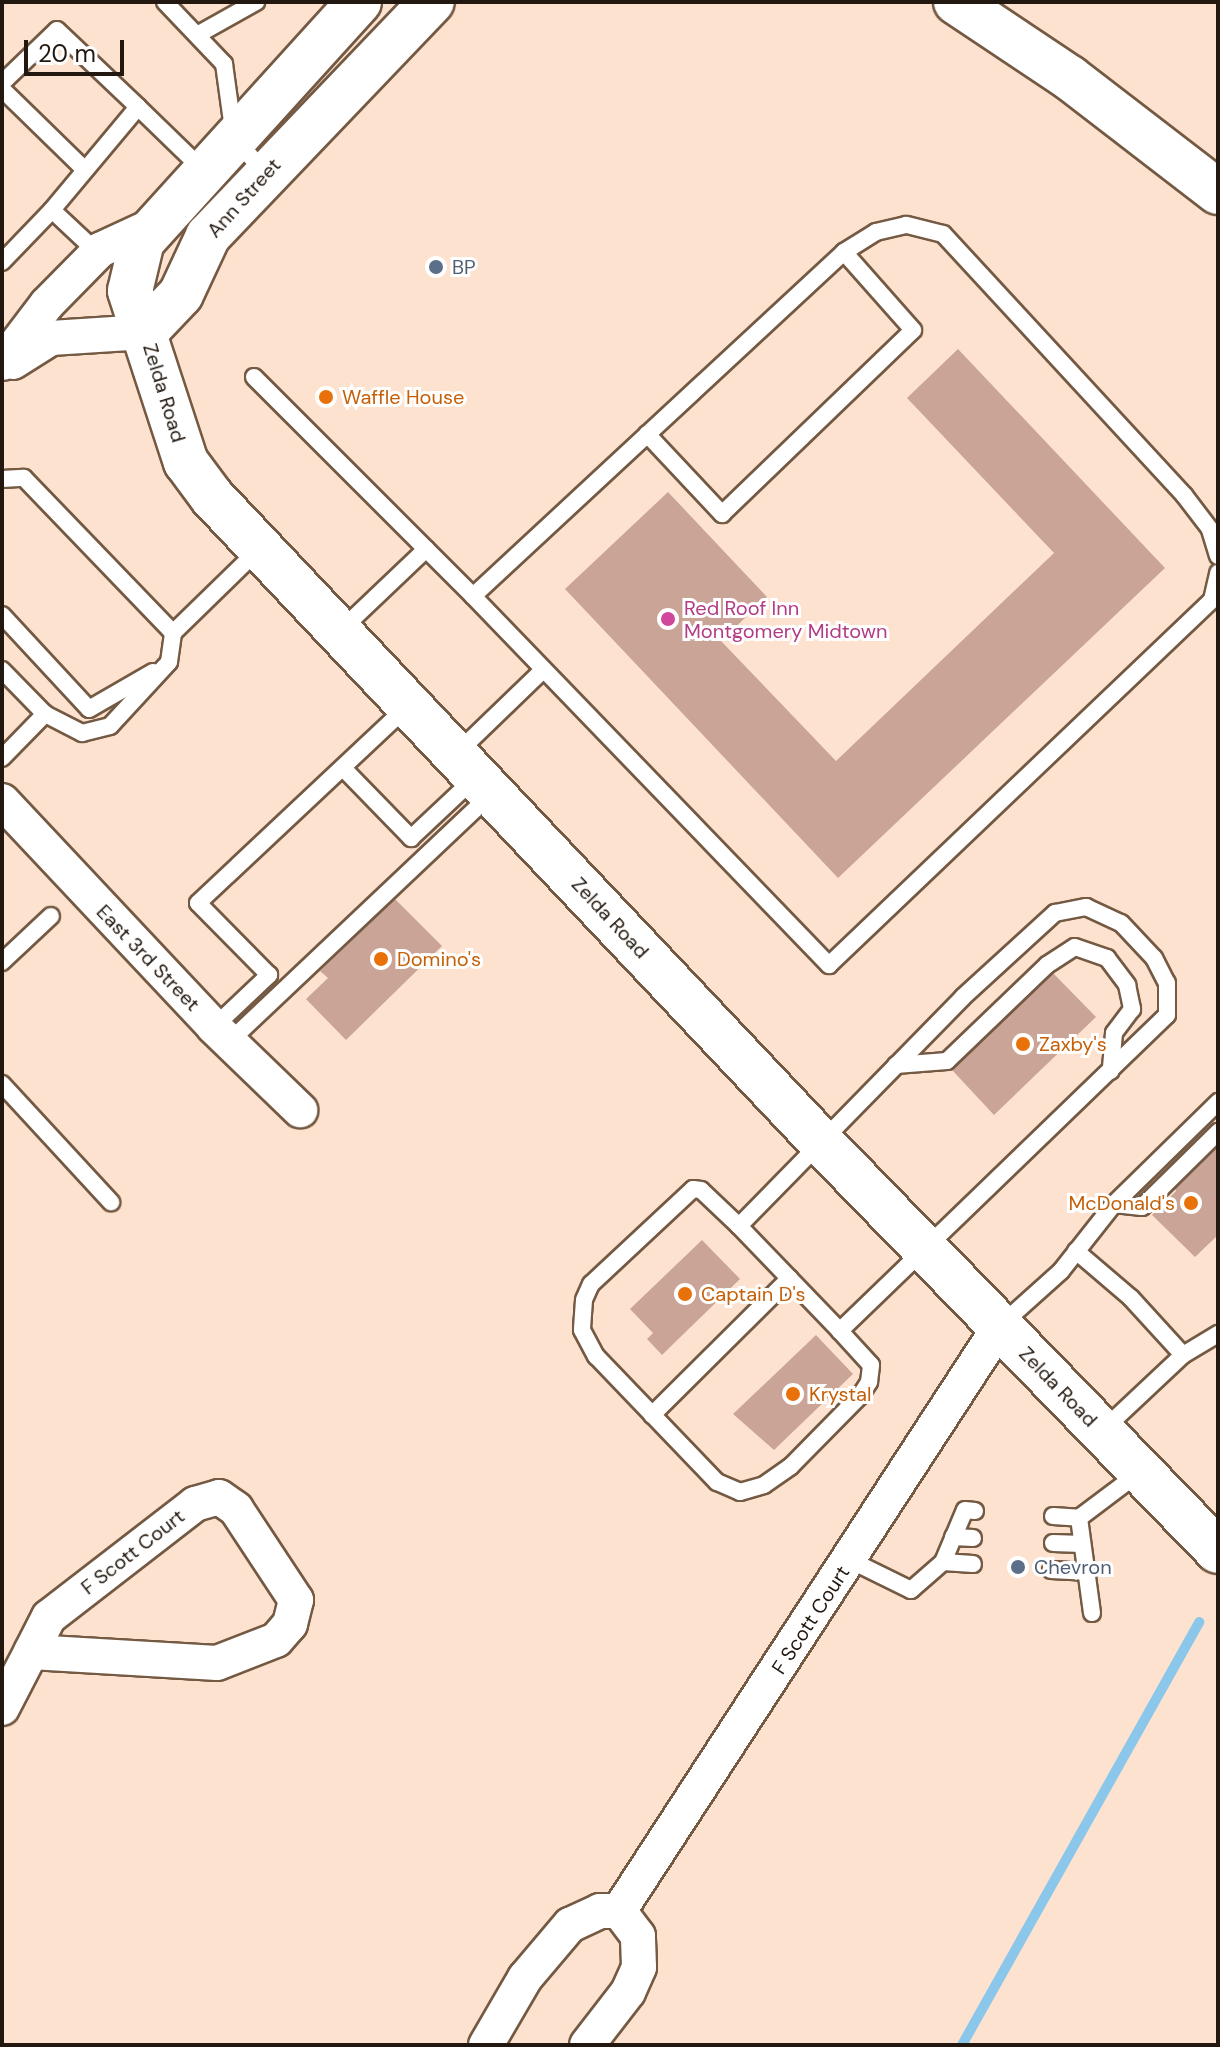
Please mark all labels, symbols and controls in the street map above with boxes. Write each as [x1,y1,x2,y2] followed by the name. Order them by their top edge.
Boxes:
[28,24,128,74] scale bar
[38,38,96,69] text: 20 m
[202,153,286,243] street label: Ann Street
[452,255,476,279] place label: BP
[427,258,445,276] marker: BP
[138,341,190,445] street label: Zelda Road
[342,385,464,409] place label: Waffle House
[317,388,335,406] marker: Waffle House
[684,596,888,643] place label: Red Roof Inn Montgomery Midtown
[659,610,677,628] marker: Red Roof Inn Montgomery Midtown
[566,873,654,963] street label: Zelda Road
[91,900,205,1016] street label: East 3rd Street
[397,947,481,971] place label: Domino's
[372,950,390,968] marker: Domino's
[1039,1032,1107,1056] place label: Zaxby's
[1014,1035,1032,1053] marker: Zaxby's
[1069,1191,1175,1215] place label: McDonald's
[1182,1194,1200,1212] marker: McDonald's
[701,1282,806,1306] place label: Captain D's
[676,1285,694,1303] marker: Captain D's
[1014,1342,1102,1432] street label: Zelda Road
[809,1382,871,1406] place label: Krystal
[784,1385,802,1403] marker: Krystal
[77,1504,189,1600] street label: F Scott Court
[1034,1555,1112,1579] place label: Chevron
[1009,1558,1027,1576] marker: Chevron
[767,1561,855,1679] street label: F Scott Court

